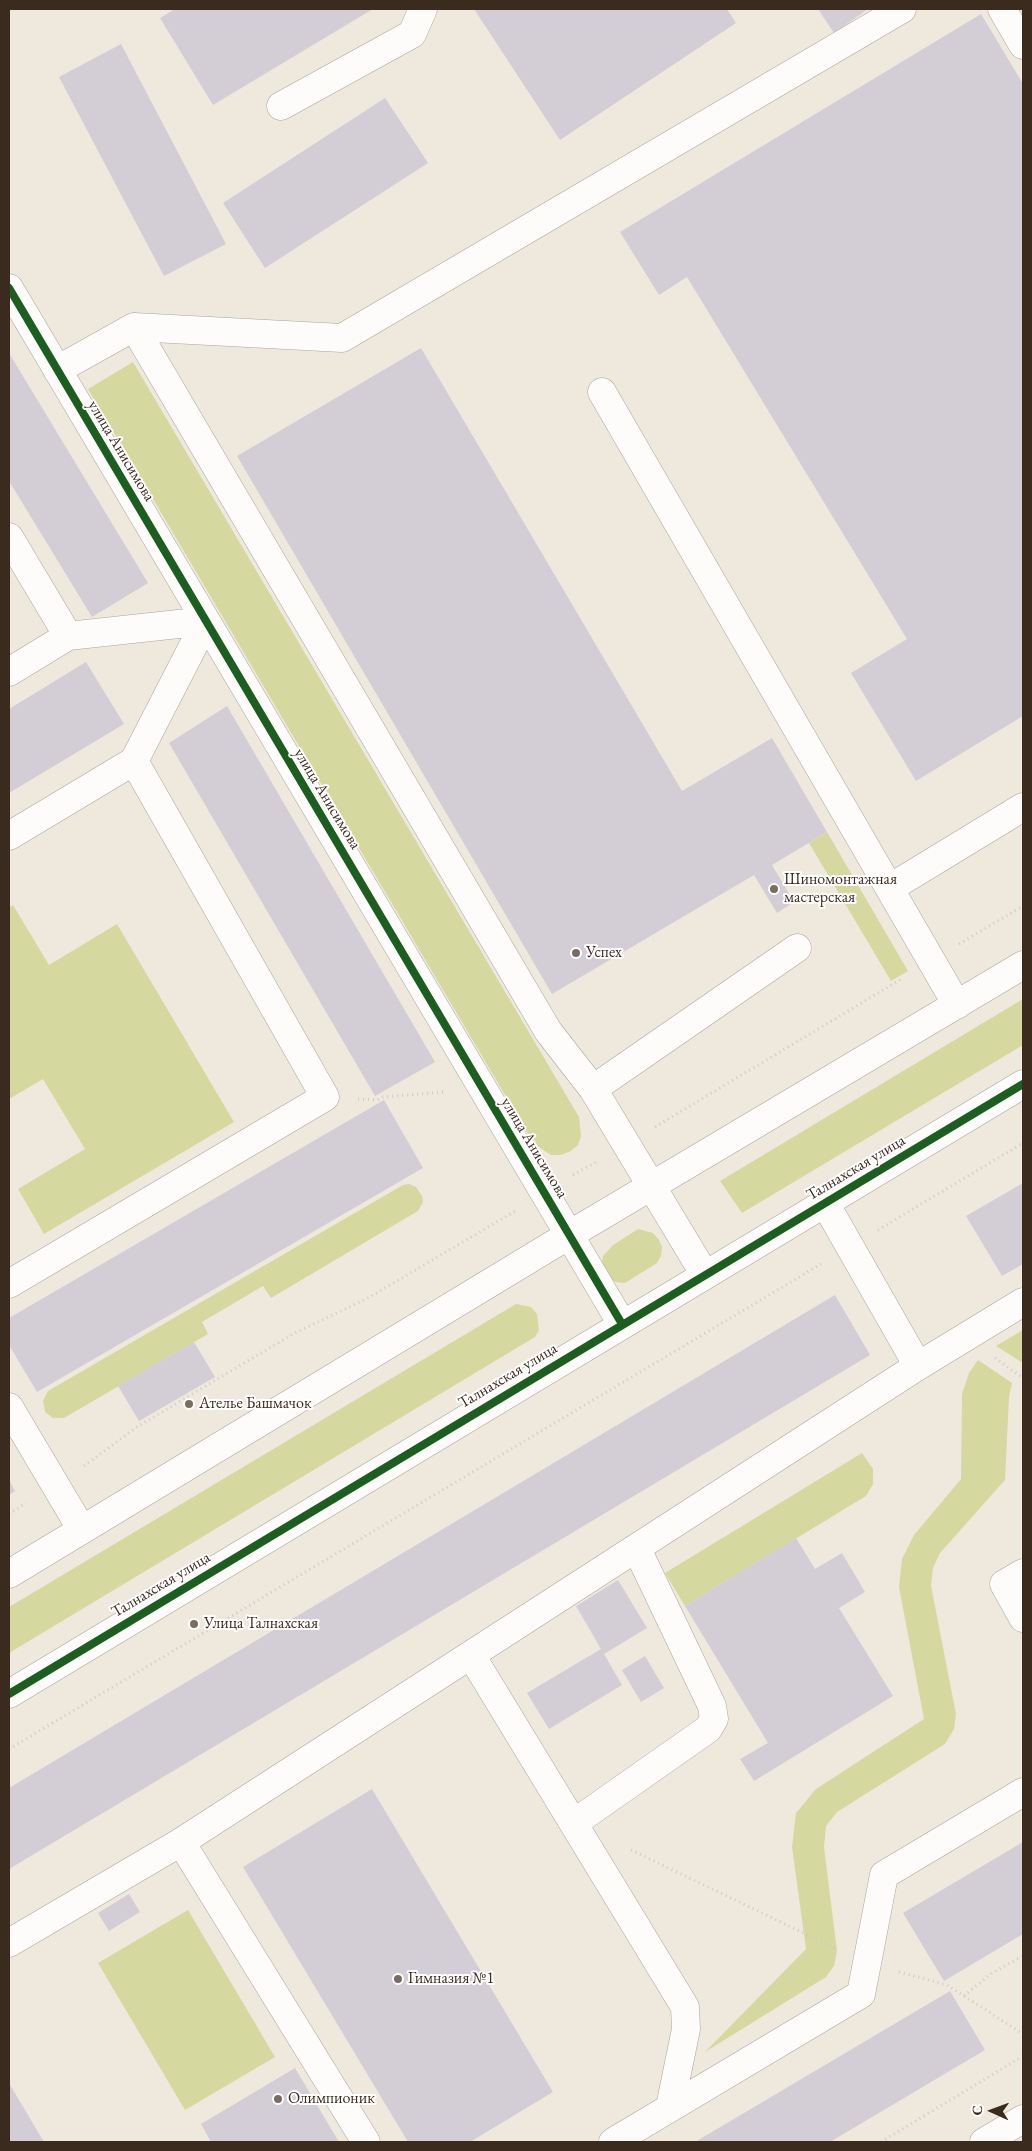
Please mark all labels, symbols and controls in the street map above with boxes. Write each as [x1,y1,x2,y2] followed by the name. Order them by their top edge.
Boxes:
[83,397,159,505] street label: улица Анисимова
[289,745,365,853] street label: улица Анисимова
[784,870,897,908] place label: Шиномонтажная мастерская
[768,883,780,895] marker: Шиномонтажная мастерская
[586,943,622,963] place label: Успех
[570,947,582,959] marker: Успех
[496,1094,572,1202] street label: улица Анисимова
[803,1131,909,1205] street label: Талнахская улица
[455,1339,561,1413] street label: Талнахская улица
[199,1394,312,1414] place label: Ателье Башмачок
[183,1398,195,1410] marker: Ателье Башмачок
[108,1548,214,1622] street label: Талнахская улица
[204,1614,318,1634] place label: Улица Талнахская
[188,1618,200,1630] marker: Улица Талнахская
[408,1969,494,1989] place label: Гимназия №1
[392,1973,404,1985] marker: Гимназия №1
[967,2086,1017,2136] north arrow
[288,2089,375,2109] place label: Олимпионик
[272,2093,284,2105] marker: Олимпионик
[968,2105,986,2116] text: С

